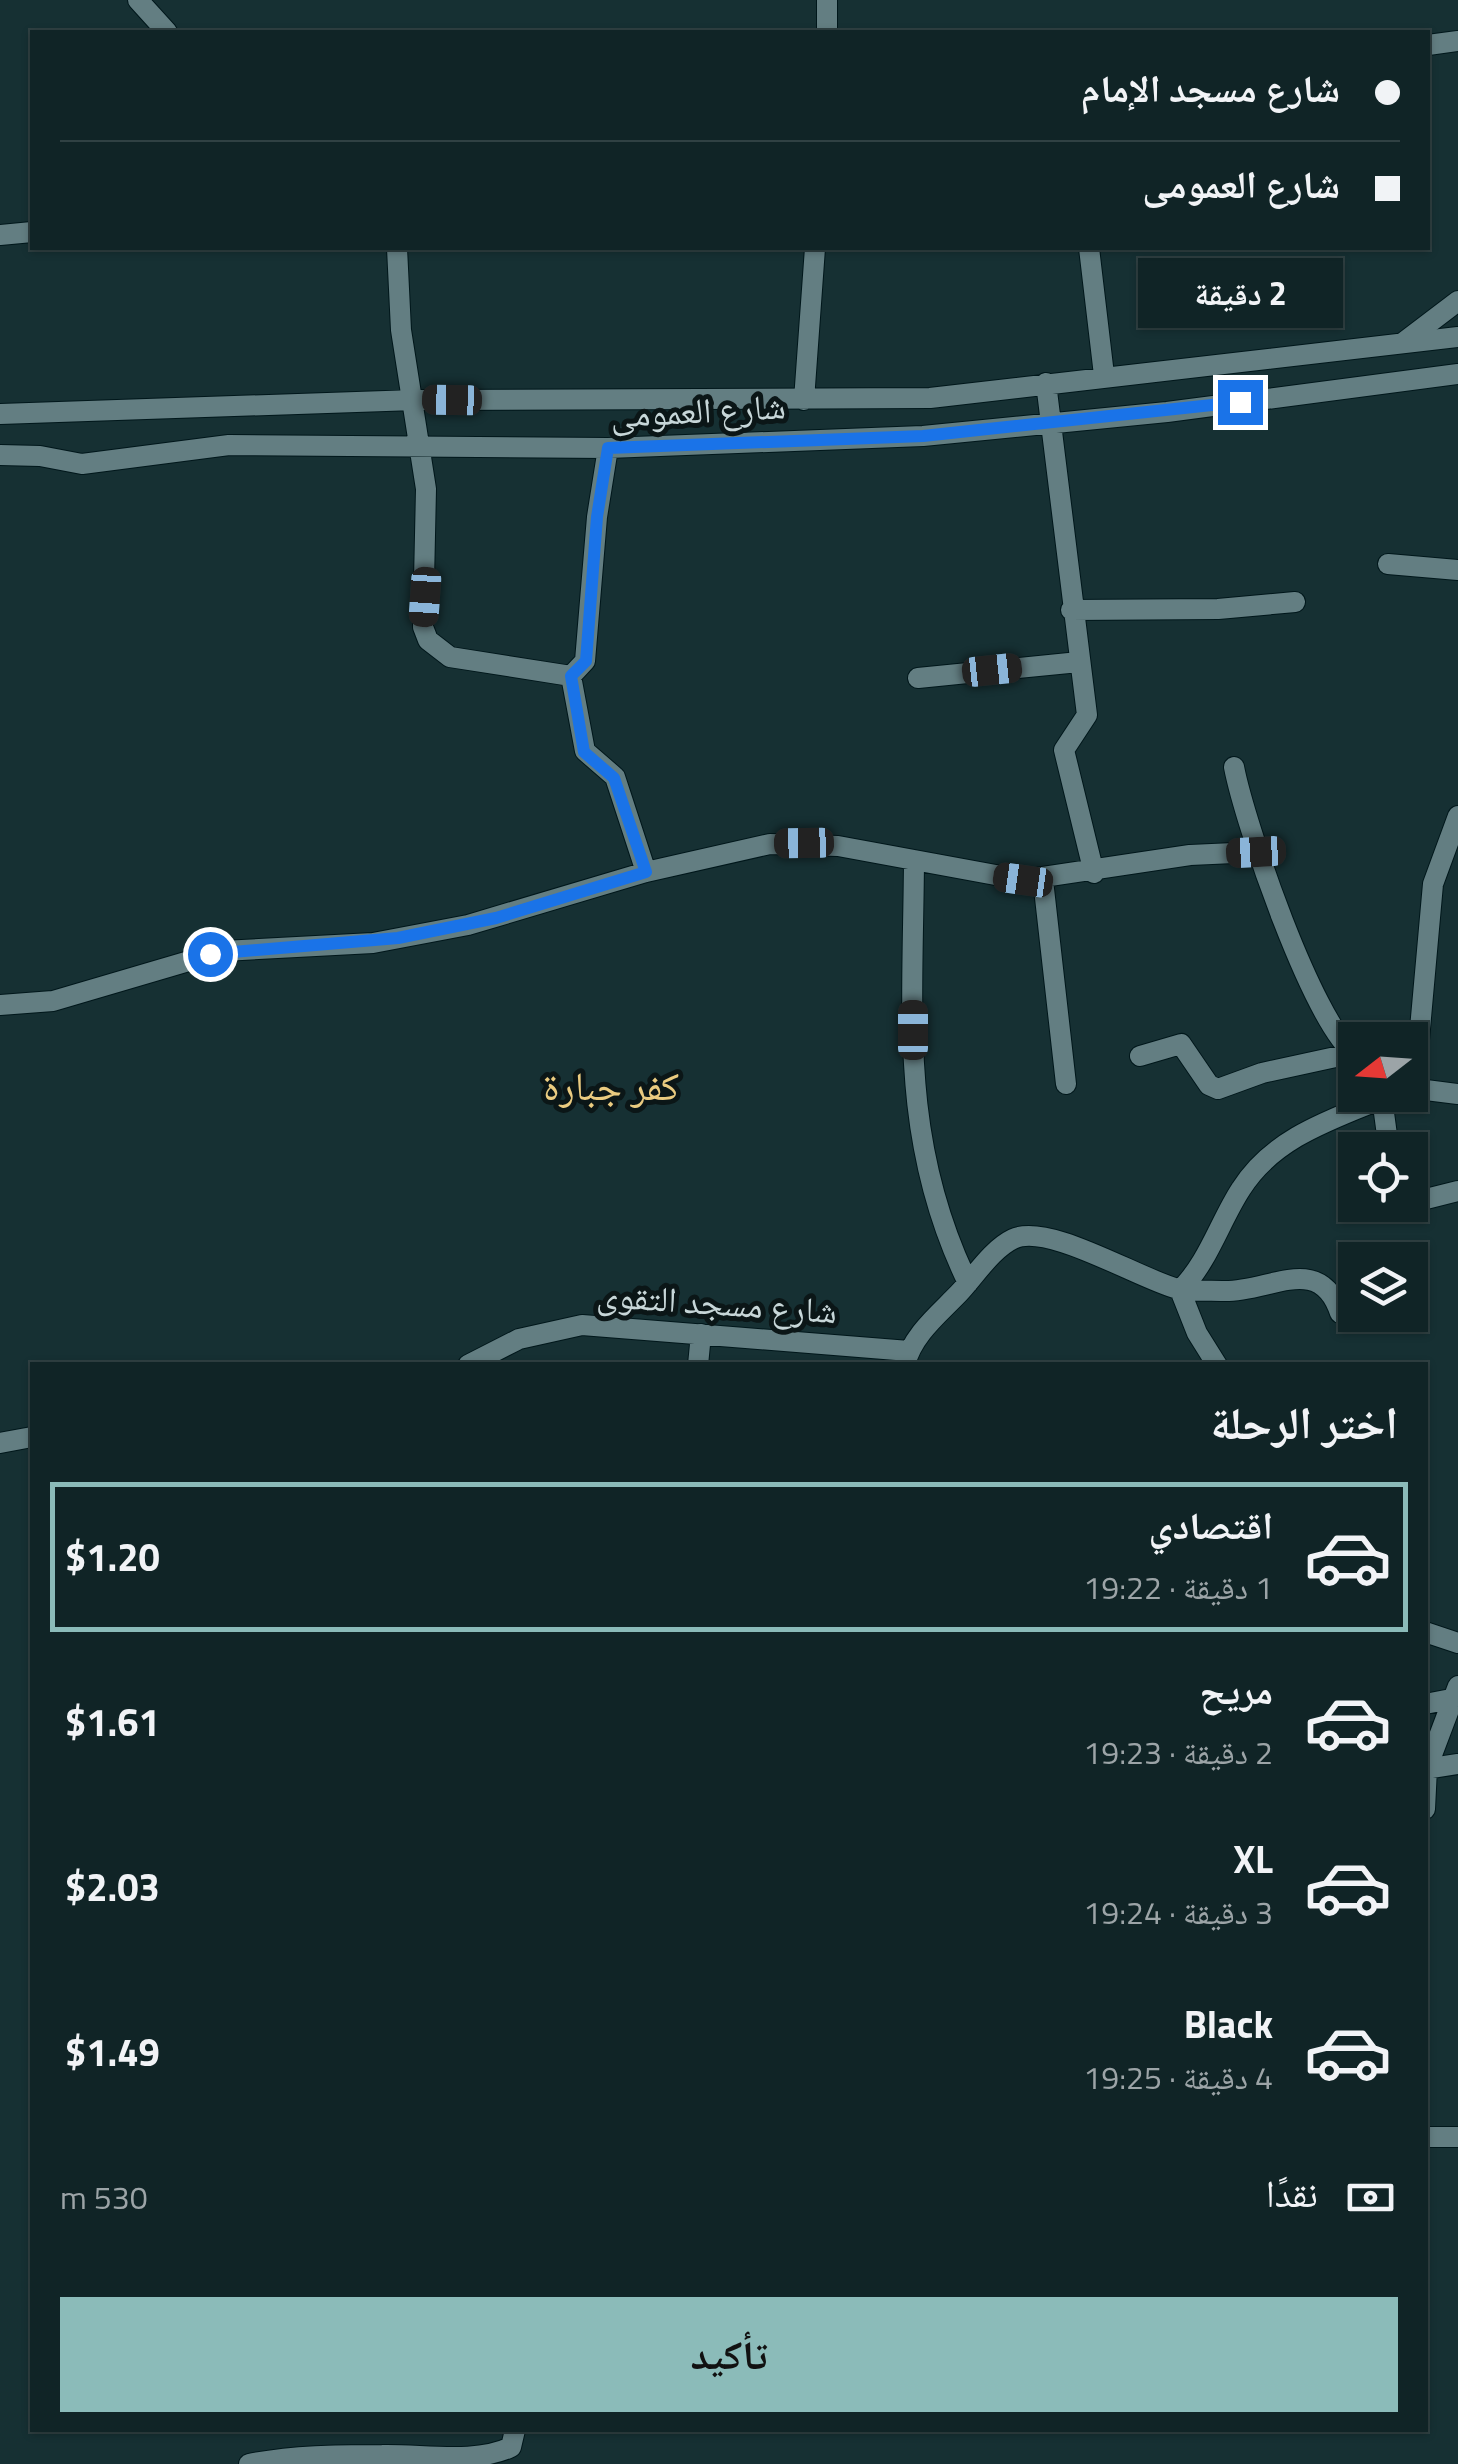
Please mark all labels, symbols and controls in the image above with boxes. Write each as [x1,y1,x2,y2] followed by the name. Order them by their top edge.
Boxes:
[1081,59,1340,117] text: شارع مسجد الإمام
[1142,155,1340,213] text: شارع العمومى
[1138,257,1342,327] callout: 2 دقيقة
[1194,269,1287,317] text: 2 دقيقة
[609,378,787,442] street label: شارع العمومى
[1218,380,1263,425] route end
[422,384,482,416] car
[408,566,442,628] car
[961,652,1023,688] car
[774,827,834,859] car
[1225,835,1287,869] car
[991,861,1055,899] car
[188,932,233,977] route start
[898,1000,928,1060] car
[1338,1022,1428,1112] north arrow
[1338,1022,1428,1332] map controls
[543,1055,679,1116] district label: كفر جبارة
[1338,1132,1428,1222] button: locate
[1338,1242,1428,1332] button: layers
[595,1267,839,1337] street label: شارع مسجد التقوى
[1211,1388,1398,1456] text: اختر الرحلة
[1149,1496,1273,1554] text: اقتصادي
[1303,1512,1393,1602] icon: car
[65,1528,160,1586] text: $1.20
[1083,1563,1273,1611] text: 1 دقيقة · 19:22
[1199,1661,1273,1719] text: مريح
[1303,1677,1393,1767] icon: car
[65,1693,160,1751] text: $1.61
[1083,1728,1273,1776] text: 2 دقيقة · 19:23
[1233,1830,1273,1888] text: XL
[1303,1842,1393,1932] icon: car
[65,1858,160,1916] text: $2.03
[1083,1888,1273,1936] text: 3 دقيقة · 19:24
[1184,1995,1273,2053] text: Black
[1303,2007,1393,2097] icon: car
[65,2023,160,2081] text: $1.49
[1083,2053,1273,2101] text: 4 دقيقة · 19:25
[1266,2164,1318,2222] text: نقدًا
[1343,2170,1398,2225] icon: cash
[60,2173,148,2221] text: 530 m
[60,2297,1398,2412] button: تأكيد

